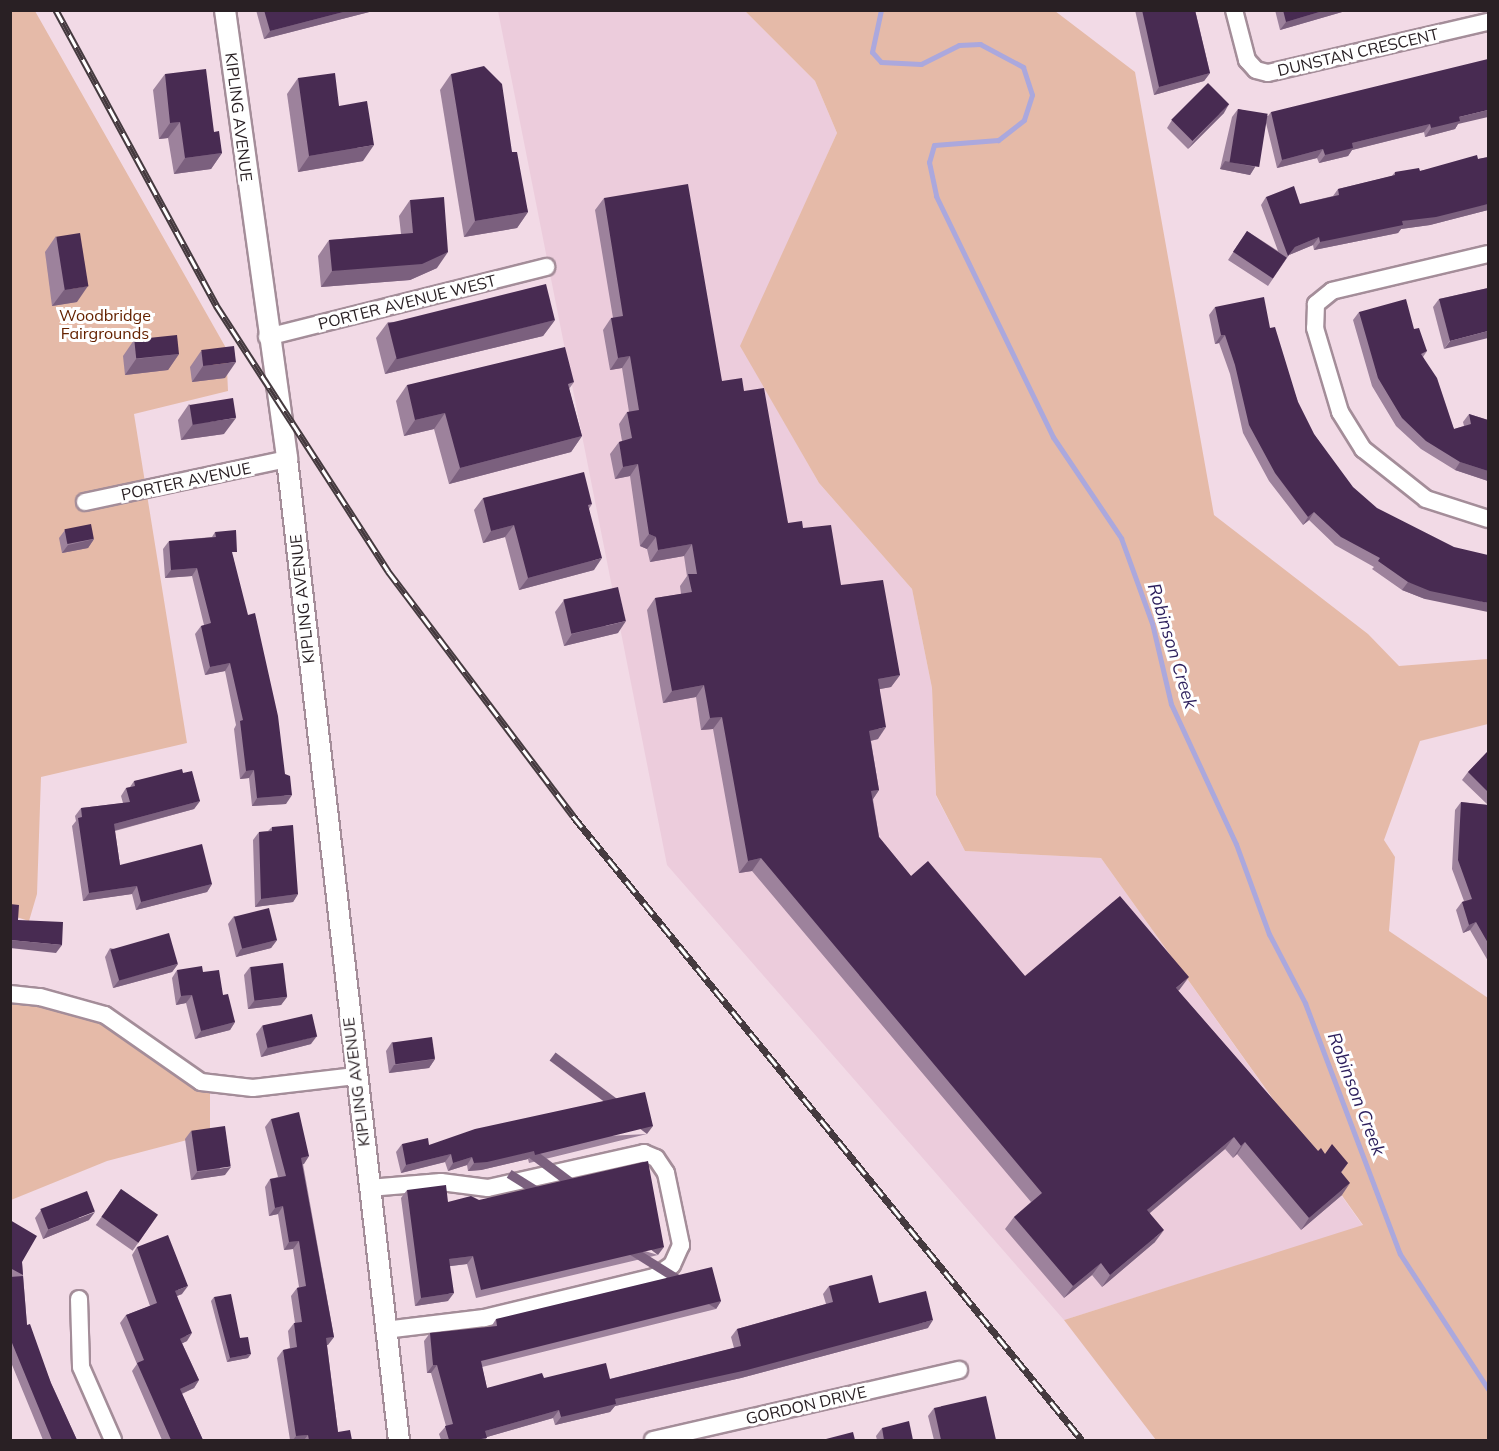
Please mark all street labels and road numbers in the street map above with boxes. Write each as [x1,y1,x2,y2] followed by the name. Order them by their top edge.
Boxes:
[1276,24,1440,80] street label: DUNSTAN CRESCENT
[222,51,256,183] street label: KIPLING AVENUE
[316,271,498,333] street label: PORTER AVENUE WEST
[119,458,253,504] street label: PORTER AVENUE
[286,533,318,665] street label: KIPLING AVENUE
[339,1016,373,1148] street label: KIPLING AVENUE
[744,1382,868,1428] street label: GORDON DRIVE

